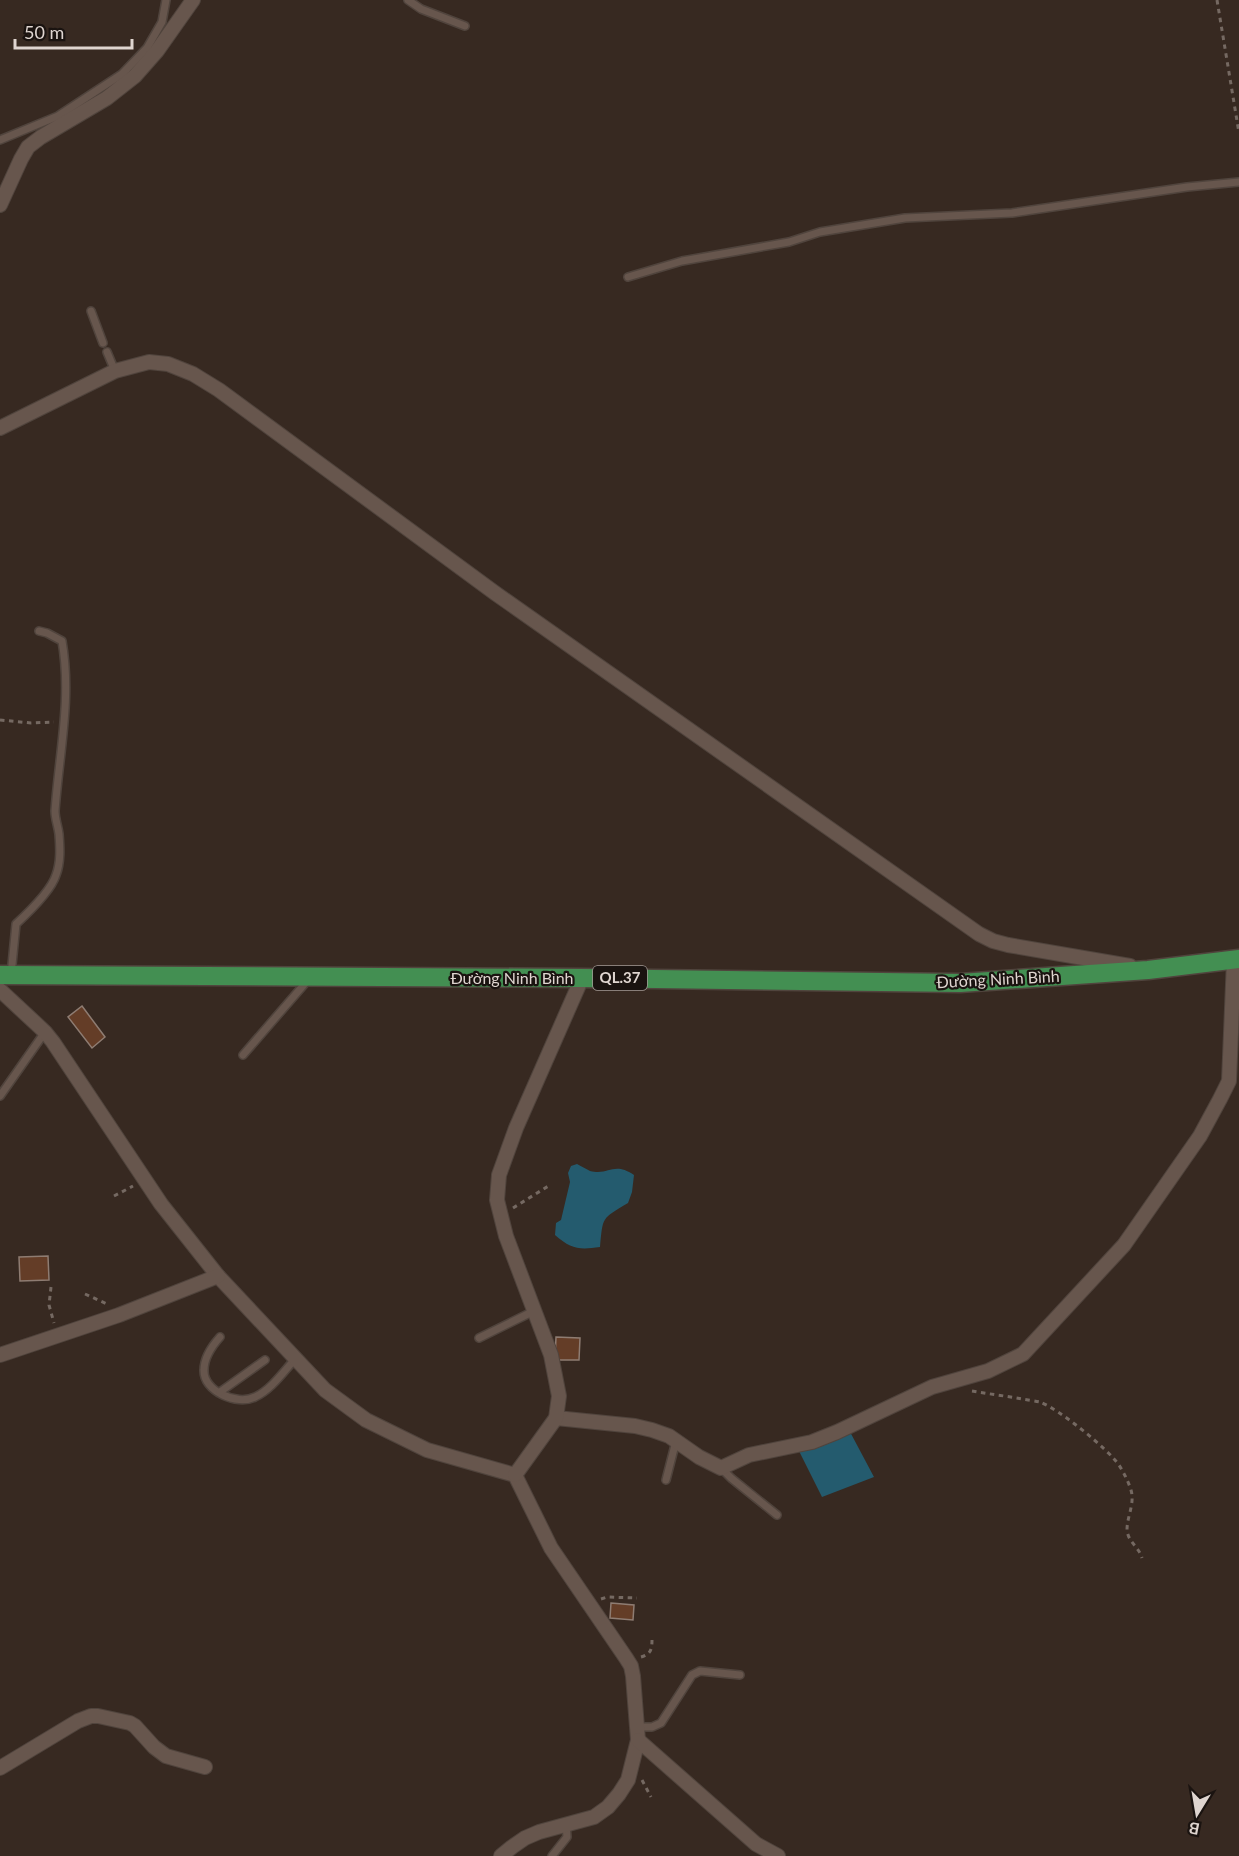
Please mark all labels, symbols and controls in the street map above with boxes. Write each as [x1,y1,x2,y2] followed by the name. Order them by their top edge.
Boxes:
[15,12,132,50] scale bar
[24,21,64,43] text: 50 m
[593,966,647,990] road number: QL.37
[936,966,1060,991] street label: Đường Ninh Bình
[450,968,574,987] street label: Đường Ninh Bình
[1167,1784,1227,1844] north arrow
[1187,1819,1201,1840] text: B

